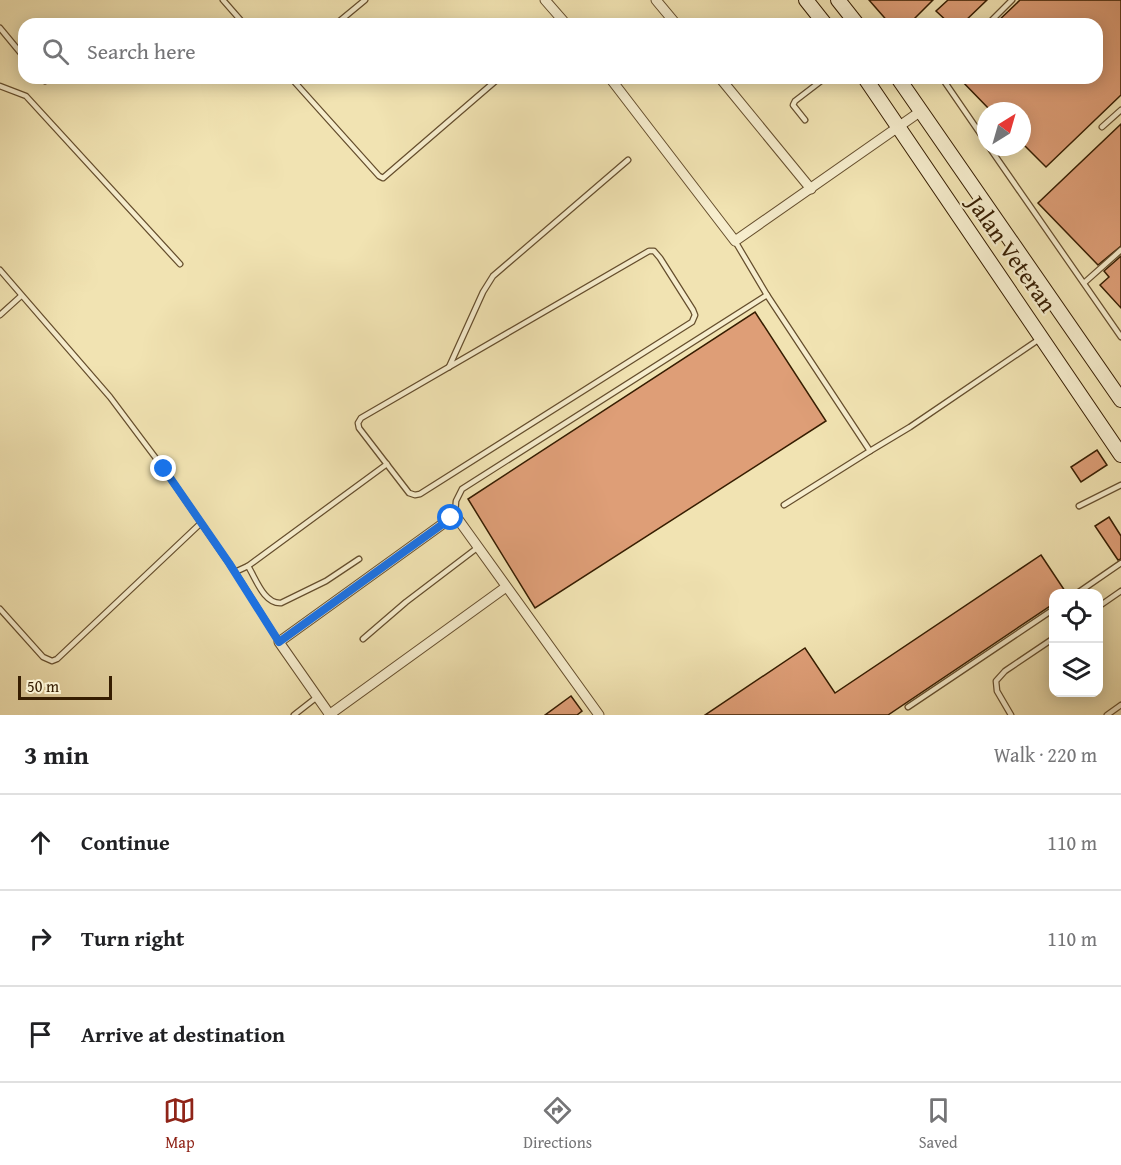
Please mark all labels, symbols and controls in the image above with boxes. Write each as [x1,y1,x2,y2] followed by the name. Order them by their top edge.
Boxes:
[18,18,1103,84] search box
[39,35,72,68] icon: search
[87,35,196,67] text: Search here
[977,102,1031,156] north arrow
[957,186,1066,320] street label: Jalan Veteran
[150,455,176,481] route end
[437,504,463,530] route start
[1049,589,1103,697] map controls
[1049,589,1103,643] button: locate
[1049,643,1103,697] button: layers
[18,673,112,700] scale bar
[27,674,59,698] text: 50 m
[24,735,89,774] text: 3 min
[994,740,1097,769] text: Walk · 220 m
[24,826,57,859] icon: ahead
[81,826,170,858] text: Continue
[1047,828,1097,857] text: 110 m
[24,922,57,955] icon: right
[81,922,184,954] text: Turn right
[1047,924,1097,953] text: 110 m
[24,1018,57,1051] icon: arrive
[81,1018,285,1050] text: Arrive at destination
[163,1094,196,1154] tab: Map
[523,1094,592,1154] tab: Directions
[919,1094,958,1154] tab: Saved

